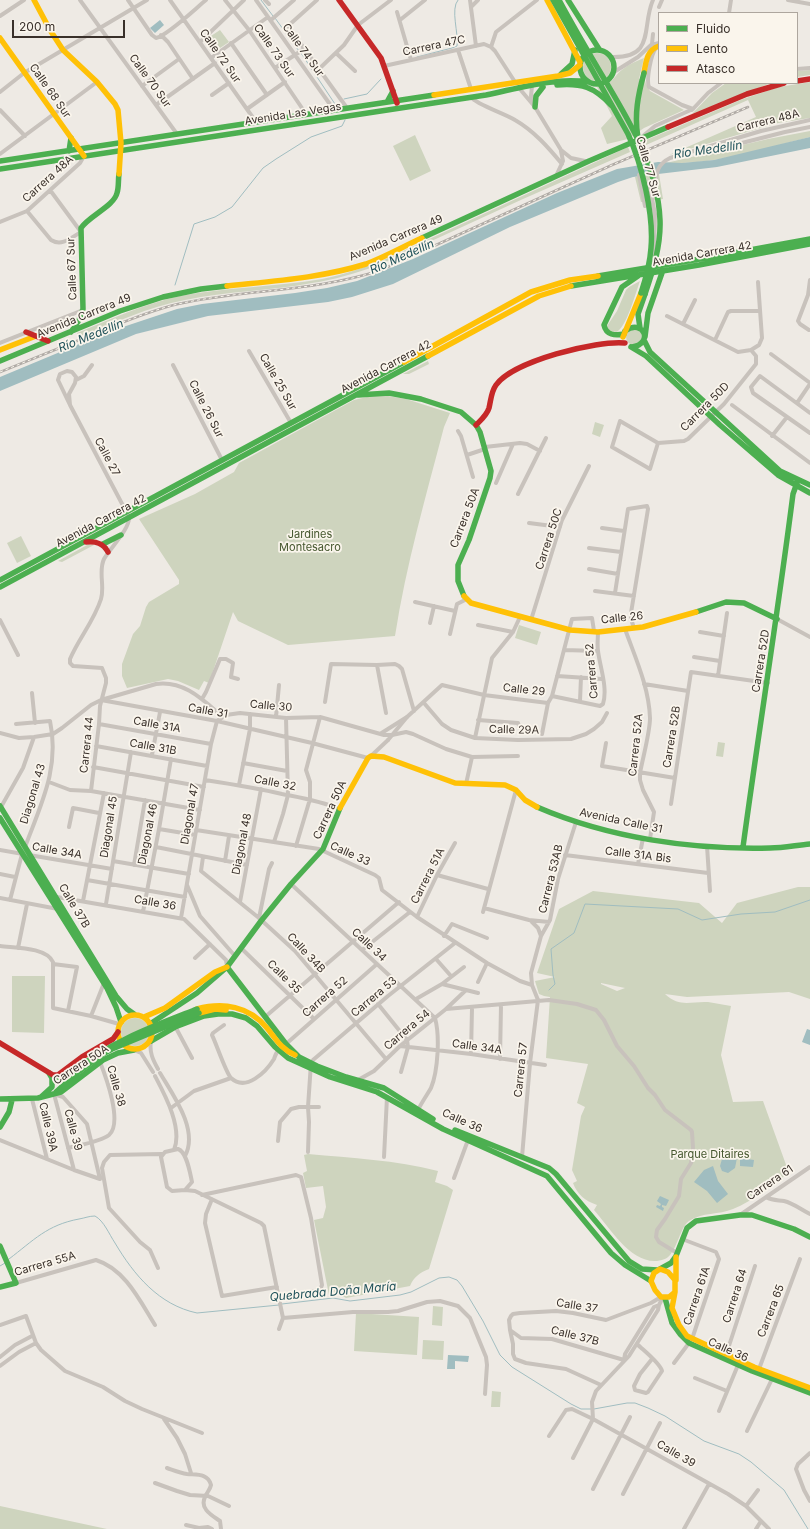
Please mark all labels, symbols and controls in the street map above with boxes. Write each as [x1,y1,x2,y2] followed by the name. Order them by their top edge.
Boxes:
[14,12,127,38] scale bar
[658,12,798,84] legend
[19,19,55,34] text: 200 m
[279,21,327,79] street label: Calle 74 Sur
[696,21,731,36] text: Fluido
[251,22,297,80] street label: Calle 73 Sur
[197,27,243,85] street label: Calle 72 Sur
[401,33,467,59] street label: Carrera 47C
[696,41,728,56] text: Lento
[126,52,174,110] street label: Calle 70 Sur
[26,61,74,121] street label: Calle 68 Sur
[696,61,735,76] text: Atasco
[244,100,342,128] street label: Avenida Las Vegas
[735,107,801,135] street label: Carrera 48A
[633,135,663,199] street label: Calle 77 Sur
[673,138,743,162] water label: Río Medellín
[20,153,76,205] street label: Carrera 48A
[347,212,445,264] street label: Avenida Carrera 49
[368,236,436,278] water label: Río Medellín
[64,237,80,301] street label: Calle 67 Sur
[651,239,753,269] street label: Avenida Carrera 42
[35,291,133,341] street label: Avenida Carrera 49
[56,316,126,356] water label: Río Medellín
[339,338,433,396] street label: Avenida Carrera 42
[256,351,300,413] street label: Calle 25 Sur
[186,378,226,440] street label: Calle 26 Sur
[678,380,732,434] street label: Carrera 50D
[91,435,123,479] street label: Calle 27
[447,486,483,550] street label: Carrera 50A
[54,492,148,550] street label: Avenida Carrera 42
[533,507,565,571] street label: Carrera 50C
[279,528,341,554] park label: Jardines Montesacro
[600,609,644,627] street label: Calle 26
[750,629,772,693] street label: Carrera 52D
[583,643,601,699] street label: Carrera 52
[502,681,546,699] street label: Calle 29
[249,698,293,714] street label: Calle 30
[187,701,229,721] street label: Calle 31
[661,705,683,769] street label: Carrera 52B
[626,713,646,777] street label: Carrera 52A
[132,714,182,736] street label: Calle 31A
[77,716,97,774] street label: Carrera 44
[489,723,539,737] street label: Calle 29A
[128,736,178,758] street label: Calle 31B
[18,762,48,826] street label: Diagonal 43
[253,772,297,794] street label: Calle 32
[311,778,349,842] street label: Carrera 50A
[178,782,202,846] street label: Diagonal 47
[98,795,120,859] street label: Diagonal 45
[136,802,160,866] street label: Diagonal 46
[578,806,664,836] street label: Avenida Calle 31
[230,812,254,876] street label: Diagonal 48
[328,839,372,869] street label: Calle 33
[31,840,83,862] street label: Calle 34A
[536,843,566,915] street label: Carrera 53AB
[604,844,672,866] street label: Calle 31A Bis
[408,846,448,906] street label: Carrera 51A
[56,881,92,931] street label: Calle 37B
[133,893,177,913] street label: Calle 36
[349,926,389,964] street label: Calle 34
[284,930,328,976] street label: Calle 34B
[264,957,304,997] street label: Calle 35
[300,974,350,1020] street label: Carrera 52
[348,974,400,1020] street label: Carrera 53
[381,1007,433,1053] street label: Carrera 54
[451,1037,503,1057] street label: Calle 34A
[51,1042,111,1088] street label: Carrera 50A
[512,1042,530,1098] street label: Carrera 57
[104,1064,128,1108] street label: Calle 38
[36,1101,60,1153] street label: Calle 39A
[440,1106,484,1136] street label: Calle 36
[61,1108,85,1152] street label: Calle 39
[670,1148,750,1162] park label: Parque Ditaires
[744,1163,796,1203] street label: Carrera 61
[13,1249,77,1279] street label: Carrera 55A
[681,1265,713,1327] street label: Carrera 61A
[720,1267,750,1325] street label: Carrera 64
[269,1279,397,1305] water label: Quebrada Doña María
[755,1283,787,1339] street label: Carrera 65
[555,1296,599,1316] street label: Calle 37
[550,1324,600,1348] street label: Calle 37B
[706,1335,750,1365] street label: Calle 36
[654,1438,698,1470] street label: Calle 39

